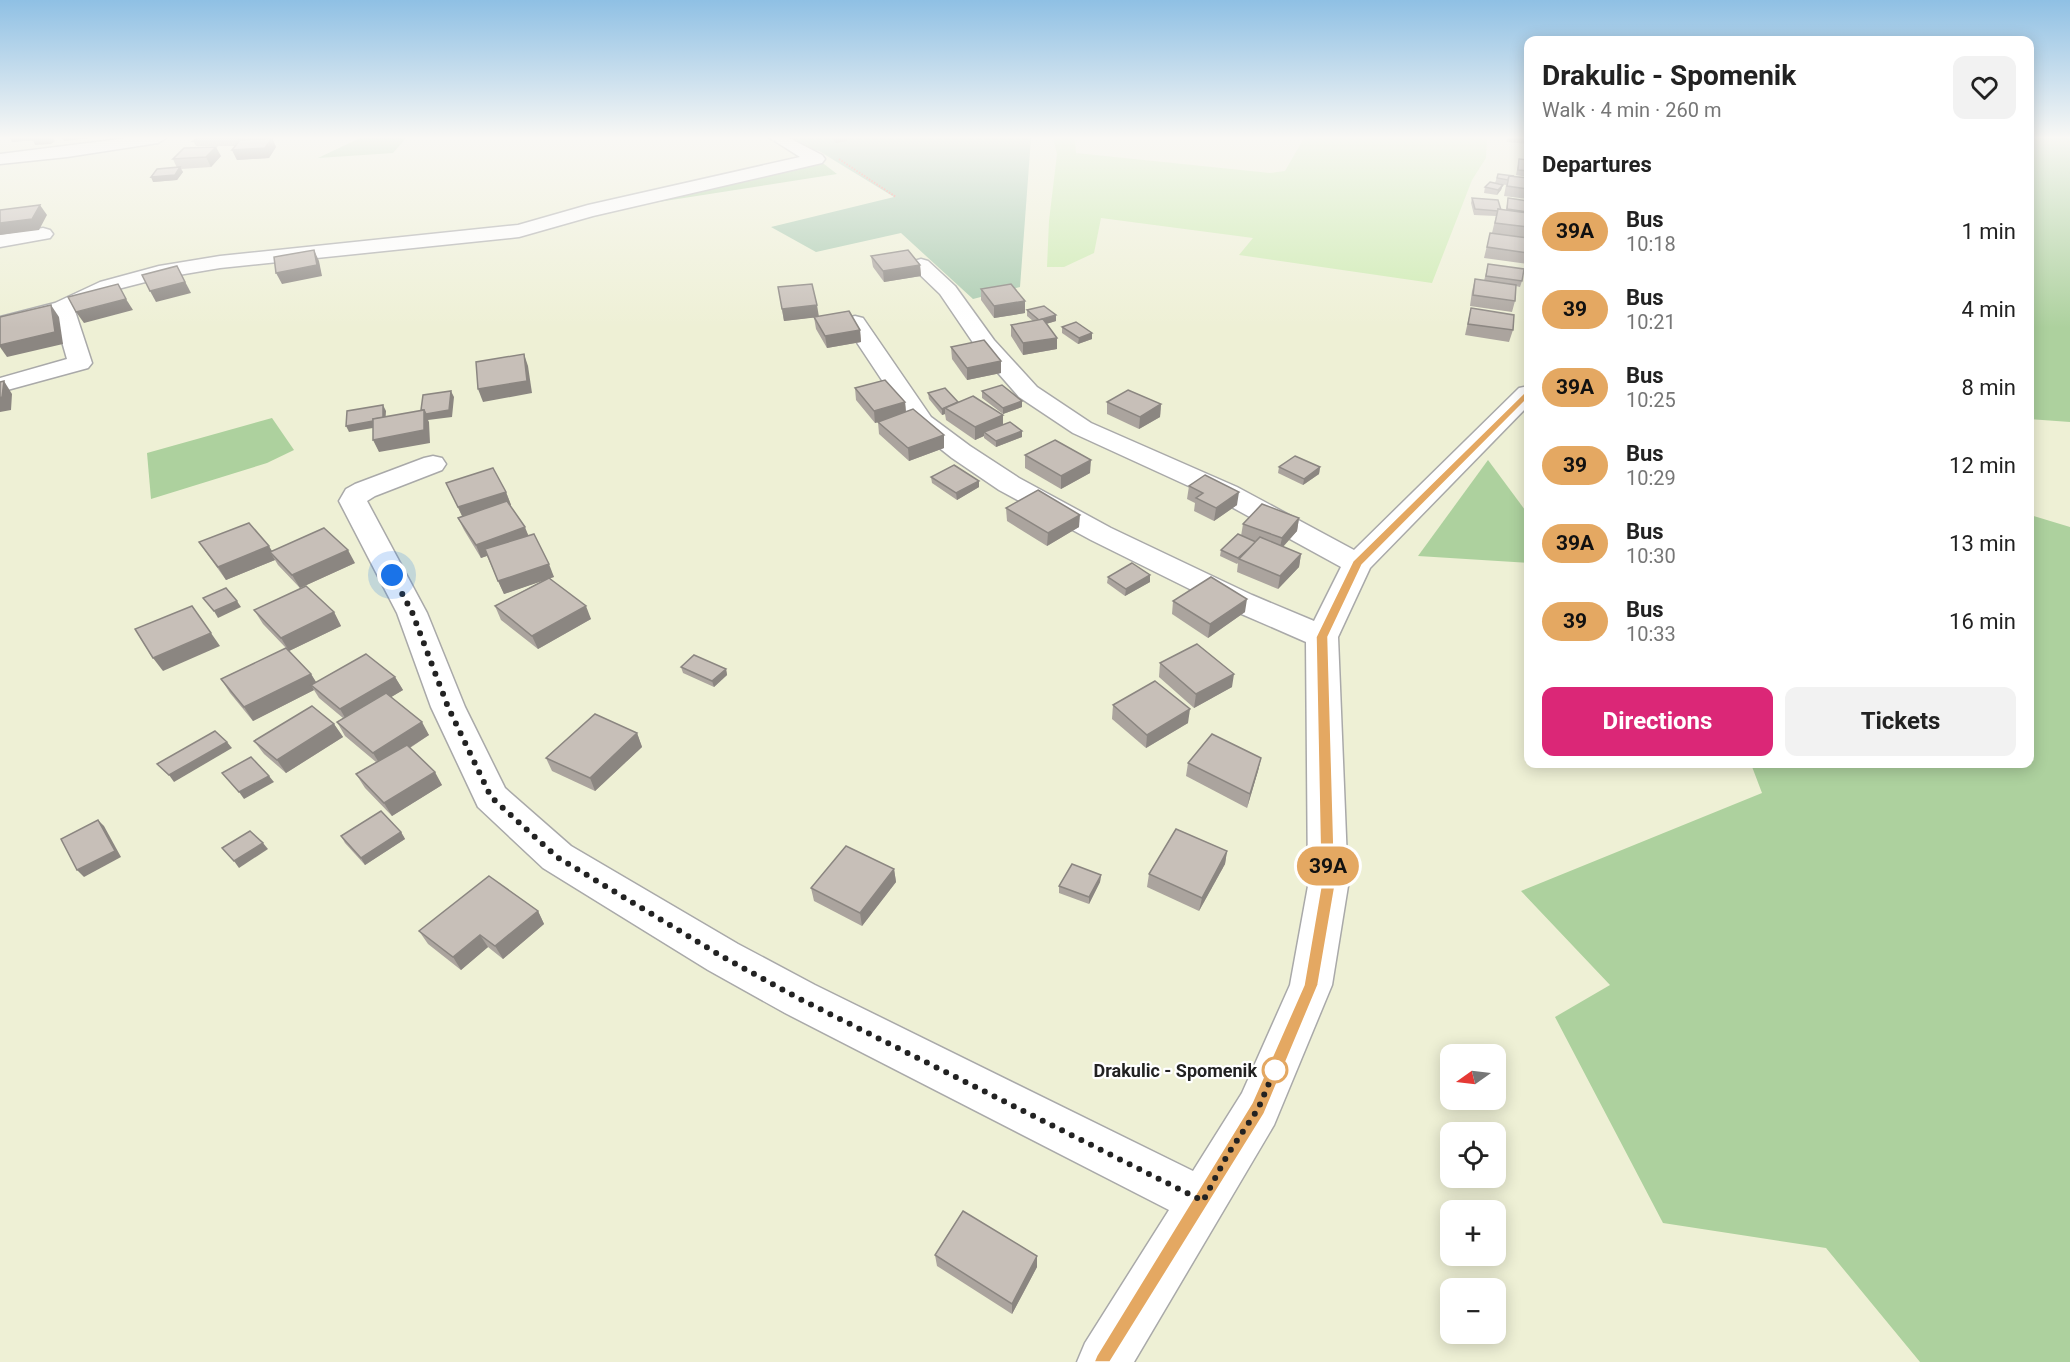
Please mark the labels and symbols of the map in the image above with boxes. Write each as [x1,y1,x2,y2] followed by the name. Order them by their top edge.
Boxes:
[377,560,407,590] your location
[1294,846,1362,886] line badge: 39A
[1440,1044,1506,1110] north arrow
[1262,1057,1288,1083] marker: Drakulic - Spomenik
[1094,1060,1257,1081] place label: Drakulic - Spomenik

